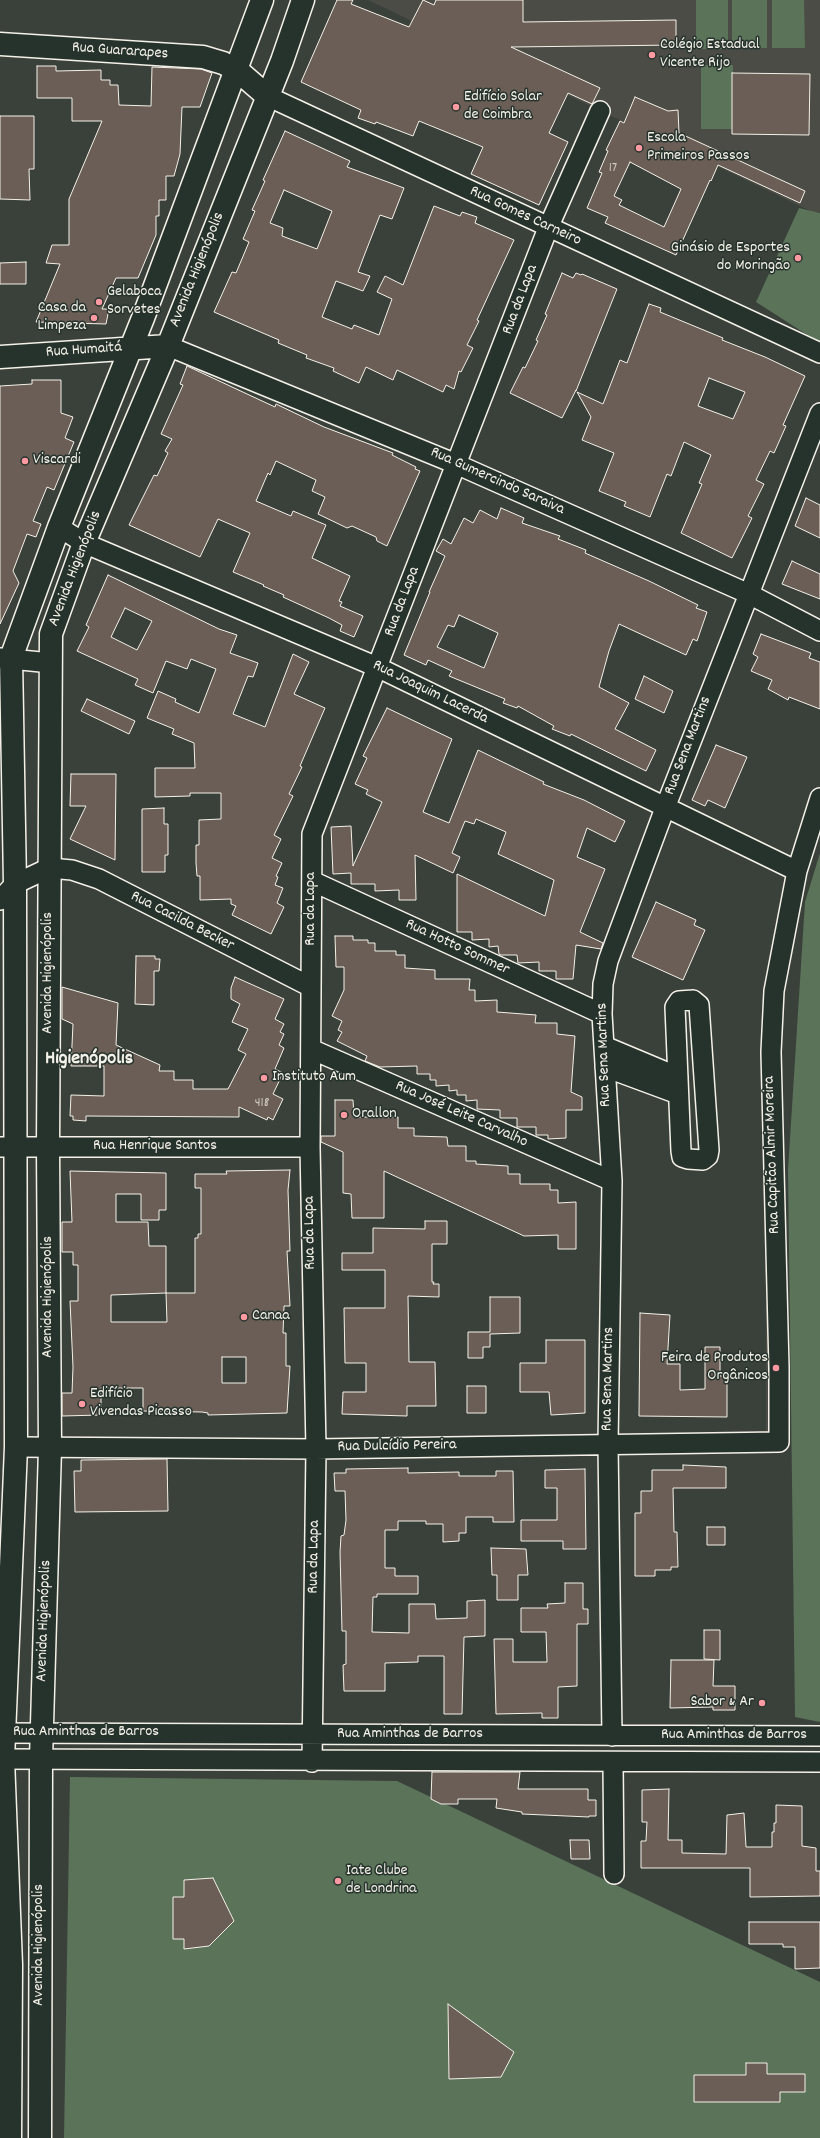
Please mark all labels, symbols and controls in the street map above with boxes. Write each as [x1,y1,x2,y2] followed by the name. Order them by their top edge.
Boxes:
[660,36,760,74] place label: Colégio Estadual Vicente Rijo
[71,39,169,65] street label: Rua Guararapes
[647,50,657,60] marker: Colégio Estadual Vicente Rijo
[464,88,542,126] place label: Edifício Solar de Coimbra
[451,102,461,112] marker: Edifício Solar de Coimbra
[647,129,750,167] place label: Escola Primeiros Passos
[634,143,644,153] marker: Escola Primeiros Passos
[609,161,617,177] house number: 17
[466,183,584,251] street label: Rua Gomes Carneiro
[166,210,230,330] street label: Avenida Higienópolis
[671,239,790,277] place label: Ginásio de Esportes do Moringão
[793,253,803,263] marker: Ginásio de Esportes do Moringão
[499,262,543,338] street label: Rua da Lapa
[107,283,161,321] place label: Gelaboca Sorvetes
[94,297,104,307] marker: Gelaboca Sorvetes
[38,299,86,337] place label: Casa da Limpeza
[89,313,99,323] marker: Casa da Limpeza
[45,339,123,363] street label: Rua Humaitá
[427,444,567,520] street label: Rua Gumercindo Saraiva
[33,451,81,471] place label: Viscardi
[20,456,30,466] marker: Viscardi
[45,509,107,629] street label: Avenida Higienópolis
[381,564,425,640] street label: Rua da Lapa
[369,657,491,729] street label: Rua Joaquim Lacerda
[661,694,717,798] street label: Rua Sena Martins
[302,872,322,946] street label: Rua da Lapa
[127,888,237,956] street label: Rua Cacilda Becker
[39,912,59,1034] street label: Avenida Higienópolis
[402,915,512,981] street label: Rua Hotto Sommer
[594,1003,616,1107] street label: Rua Sena Martins
[45,1048,133,1072] district label: Higienópolis
[272,1068,356,1088] place label: Instituto Aum
[259,1073,269,1083] marker: Instituto Aum
[761,1076,785,1234] street label: Rua Capitão Almir Moreira
[392,1077,530,1153] street label: Rua José Leite Carvalho
[255,1096,269,1112] house number: 418
[352,1105,397,1125] place label: Orallon
[339,1110,349,1120] marker: Orallon
[93,1137,217,1157] street label: Rua Henrique Santos
[301,1196,321,1270] street label: Rua da Lapa
[39,1236,59,1358] street label: Avenida Higienópolis
[252,1307,290,1327] place label: Canaa
[239,1312,249,1322] marker: Canaa
[598,1327,620,1431] street label: Rua Sena Martins
[661,1349,768,1387] place label: Feira de Produtos Orgânicos
[771,1363,781,1373] marker: Feira de Produtos Orgânicos
[90,1385,192,1423] place label: Edifício Vivendas Picasso
[77,1399,87,1409] marker: Edifício Vivendas Picasso
[337,1436,457,1458] street label: Rua Dulcídio Pereira
[305,1520,325,1594] street label: Rua da Lapa
[33,1560,57,1682] street label: Avenida Higienópolis
[690,1693,754,1713] place label: Sabor & Ar
[757,1698,767,1708] marker: Sabor & Ar
[13,1723,159,1743] street label: Rua Aminthas de Barros
[337,1725,483,1745] street label: Rua Aminthas de Barros
[661,1726,807,1746] street label: Rua Aminthas de Barros
[346,1862,417,1900] place label: Iate Clube de Londrina
[333,1876,343,1886] marker: Iate Clube de Londrina
[30,1884,50,2006] street label: Avenida Higienópolis

